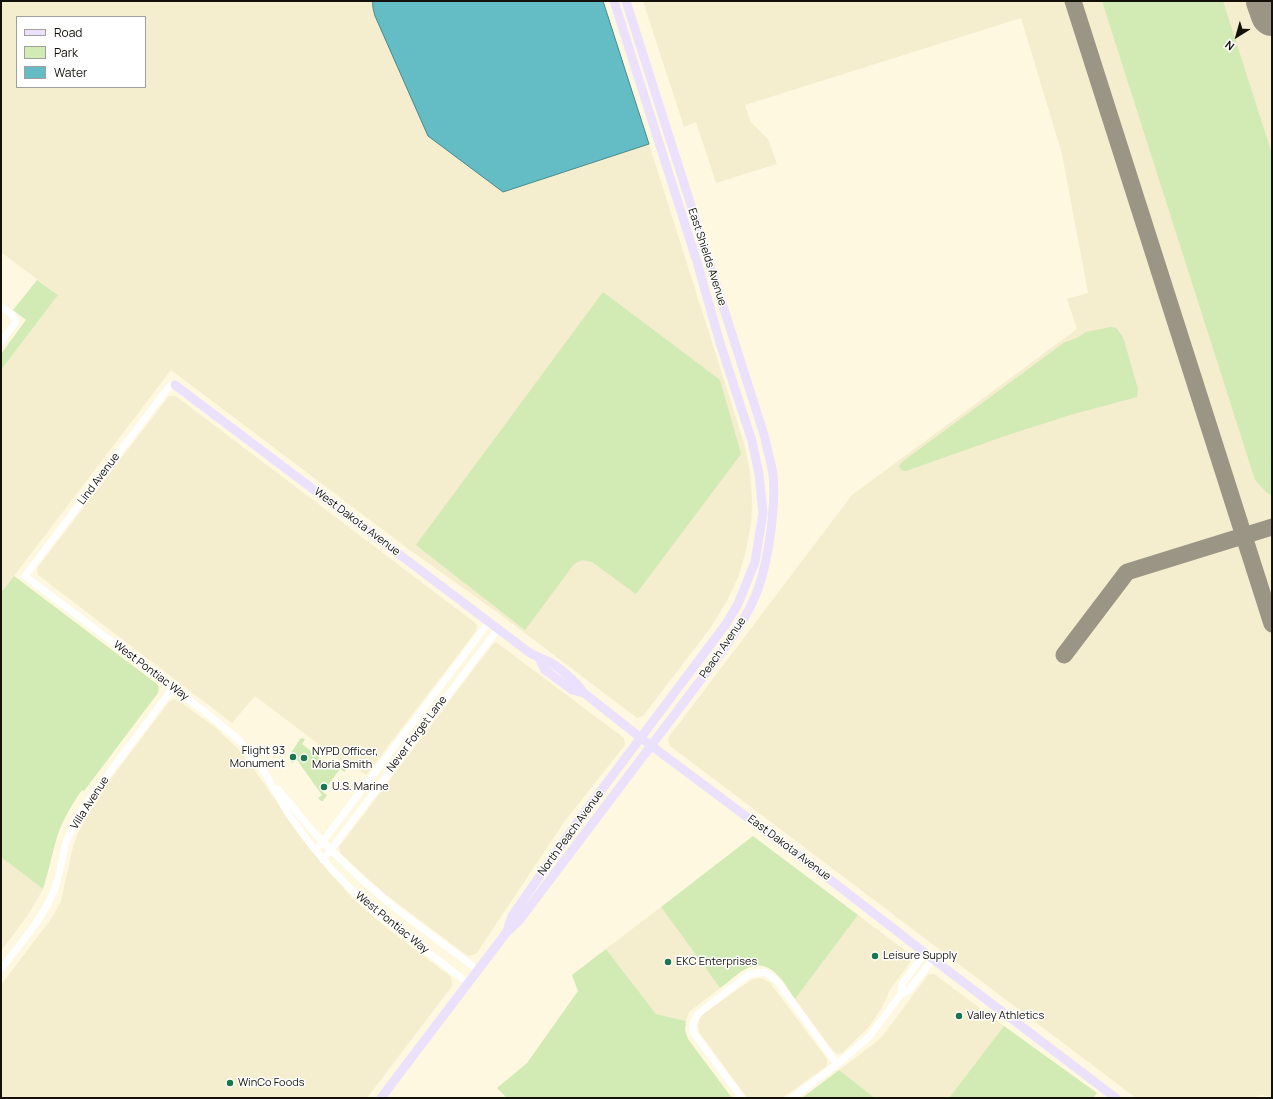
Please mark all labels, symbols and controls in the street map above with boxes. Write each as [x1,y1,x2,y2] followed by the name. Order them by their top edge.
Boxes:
[16,16,146,88] legend
[1217,16,1257,56] north arrow
[54,24,82,41] text: Road
[1222,38,1237,54] text: N
[54,44,78,61] text: Park
[54,64,87,81] text: Water
[685,207,729,307] street label: East Shields Avenue
[75,451,123,507] street label: Lind Avenue
[311,485,403,559] street label: West Dakota Avenue
[697,615,749,681] street label: Peach Avenue
[111,638,191,704] street label: West Pontiac Way
[384,693,450,775] street label: Never Forget Lane
[230,744,285,770] place label: Flight 93 Monument
[312,745,378,771] place label: NYPD Officer, Moria Smith
[288,752,298,762] marker: Flight 93 Monument
[299,753,309,763] marker: NYPD Officer, Moria Smith
[68,774,112,832] street label: Villa Avenue
[332,780,389,794] place label: U.S. Marine
[319,782,329,792] marker: U.S. Marine
[535,788,607,878] street label: North Peach Avenue
[745,812,833,884] street label: East Dakota Avenue
[353,889,431,957] street label: West Pontiac Way
[883,949,957,963] place label: Leisure Supply
[870,951,880,961] marker: Leisure Supply
[676,955,757,969] place label: EKC Enterprises
[663,957,673,967] marker: EKC Enterprises
[967,1009,1044,1023] place label: Valley Athletics
[954,1011,964,1021] marker: Valley Athletics
[238,1076,304,1090] place label: WinCo Foods
[225,1078,235,1088] marker: WinCo Foods

